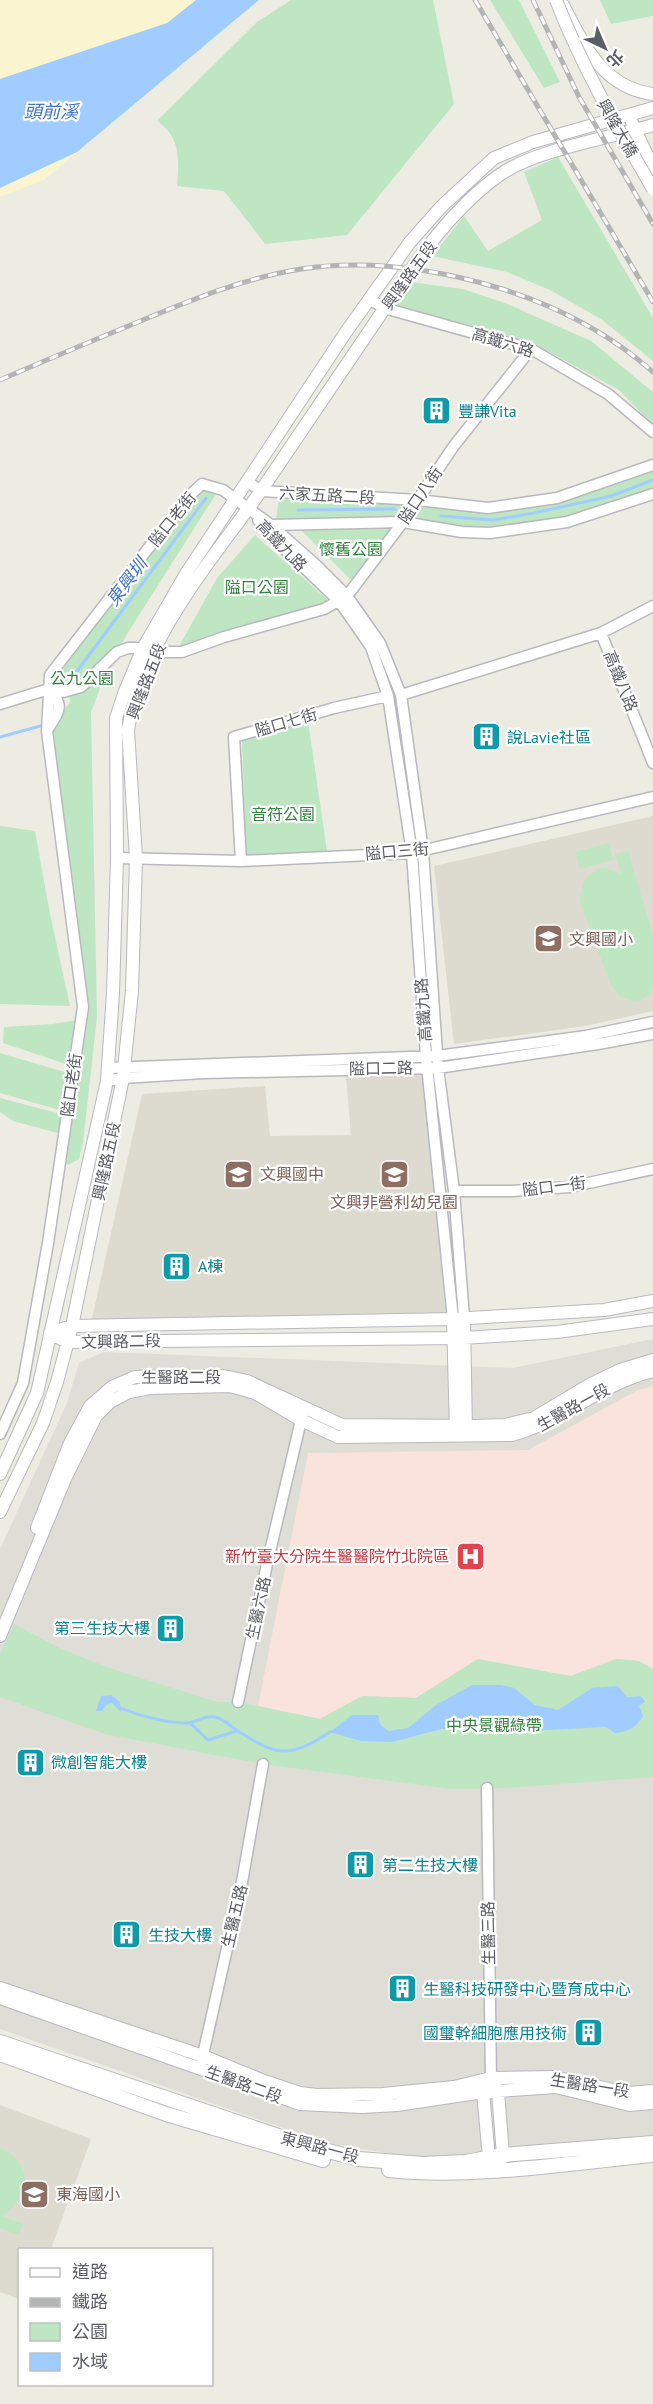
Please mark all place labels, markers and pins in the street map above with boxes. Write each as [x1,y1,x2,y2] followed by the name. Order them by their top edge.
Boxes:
[421,395,453,427] building icon: 豐謙Vita
[458,401,517,421] place label: 豐謙Vita
[470,721,502,753] building icon: 說Lavie社區
[507,727,591,747] place label: 說Lavie社區
[532,923,564,955] school or university icon: 文興國小
[569,929,633,949] place label: 文興國小
[223,1158,255,1190] school or university icon: 文興國中
[378,1158,410,1190] school or university icon: 文興非營利幼兒園
[260,1164,324,1184] place label: 文興國中
[330,1192,458,1212] place label: 文興非營利幼兒園
[161,1250,193,1282] building icon: A棟
[198,1256,223,1276] place label: A棟
[454,1540,486,1572] hospital icon: 新竹臺大分院生醫醫院竹北院區
[225,1546,449,1566] place label: 新竹臺大分院生醫醫院竹北院區
[155,1612,187,1644] building icon: 第三生技大樓
[54,1618,150,1638] place label: 第三生技大樓
[14,1746,46,1778] building icon: 微創智能大樓
[51,1752,147,1772] place label: 微創智能大樓
[345,1849,377,1881] building icon: 第二生技大樓
[382,1855,478,1875] place label: 第二生技大樓
[111,1919,143,1951] building icon: 生技大樓
[148,1925,212,1945] place label: 生技大樓
[386,1973,418,2005] building icon: 生醫科技研發中心暨育成中心
[423,1979,631,1999] place label: 生醫科技研發中心暨育成中心
[572,2017,604,2049] building icon: 國璽幹細胞應用技術
[423,2023,567,2043] place label: 國璽幹細胞應用技術
[19,2178,51,2210] school or university icon: 東海國小
[56,2184,120,2204] place label: 東海國小

